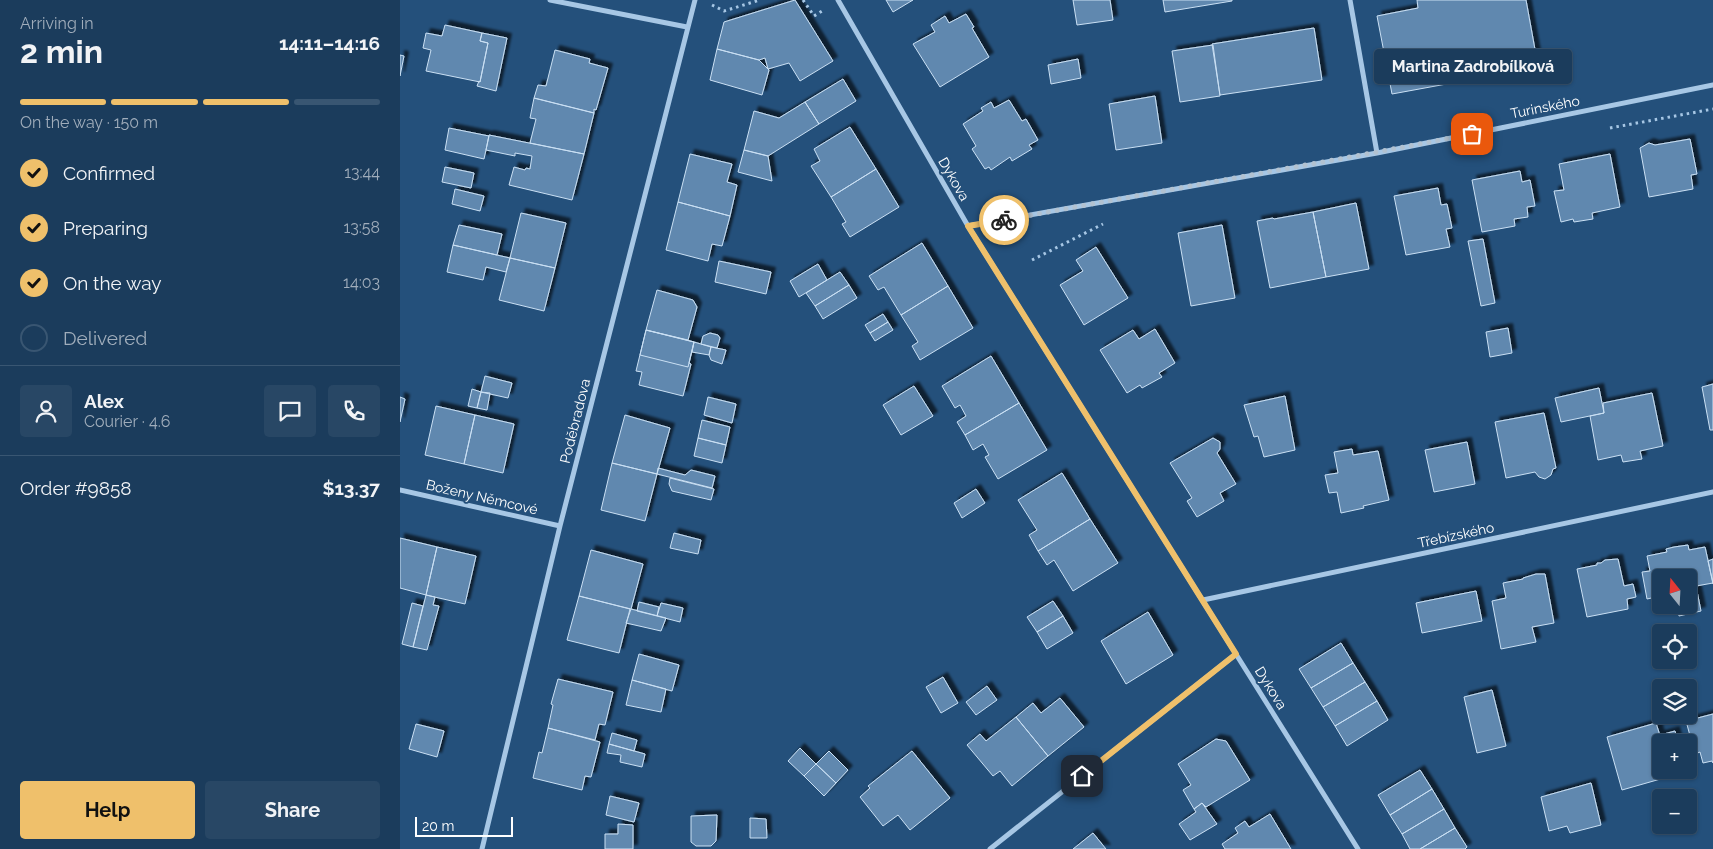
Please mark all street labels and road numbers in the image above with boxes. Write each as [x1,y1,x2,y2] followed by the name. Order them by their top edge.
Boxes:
[1509,92,1581,122] street label: Turinského
[935,154,973,204] street label: Dykova
[557,377,593,465] street label: Poděbradova
[425,476,539,518] street label: Boženy Němcové
[1416,519,1496,551] street label: Třebízského
[1252,664,1290,712] street label: Dykova

